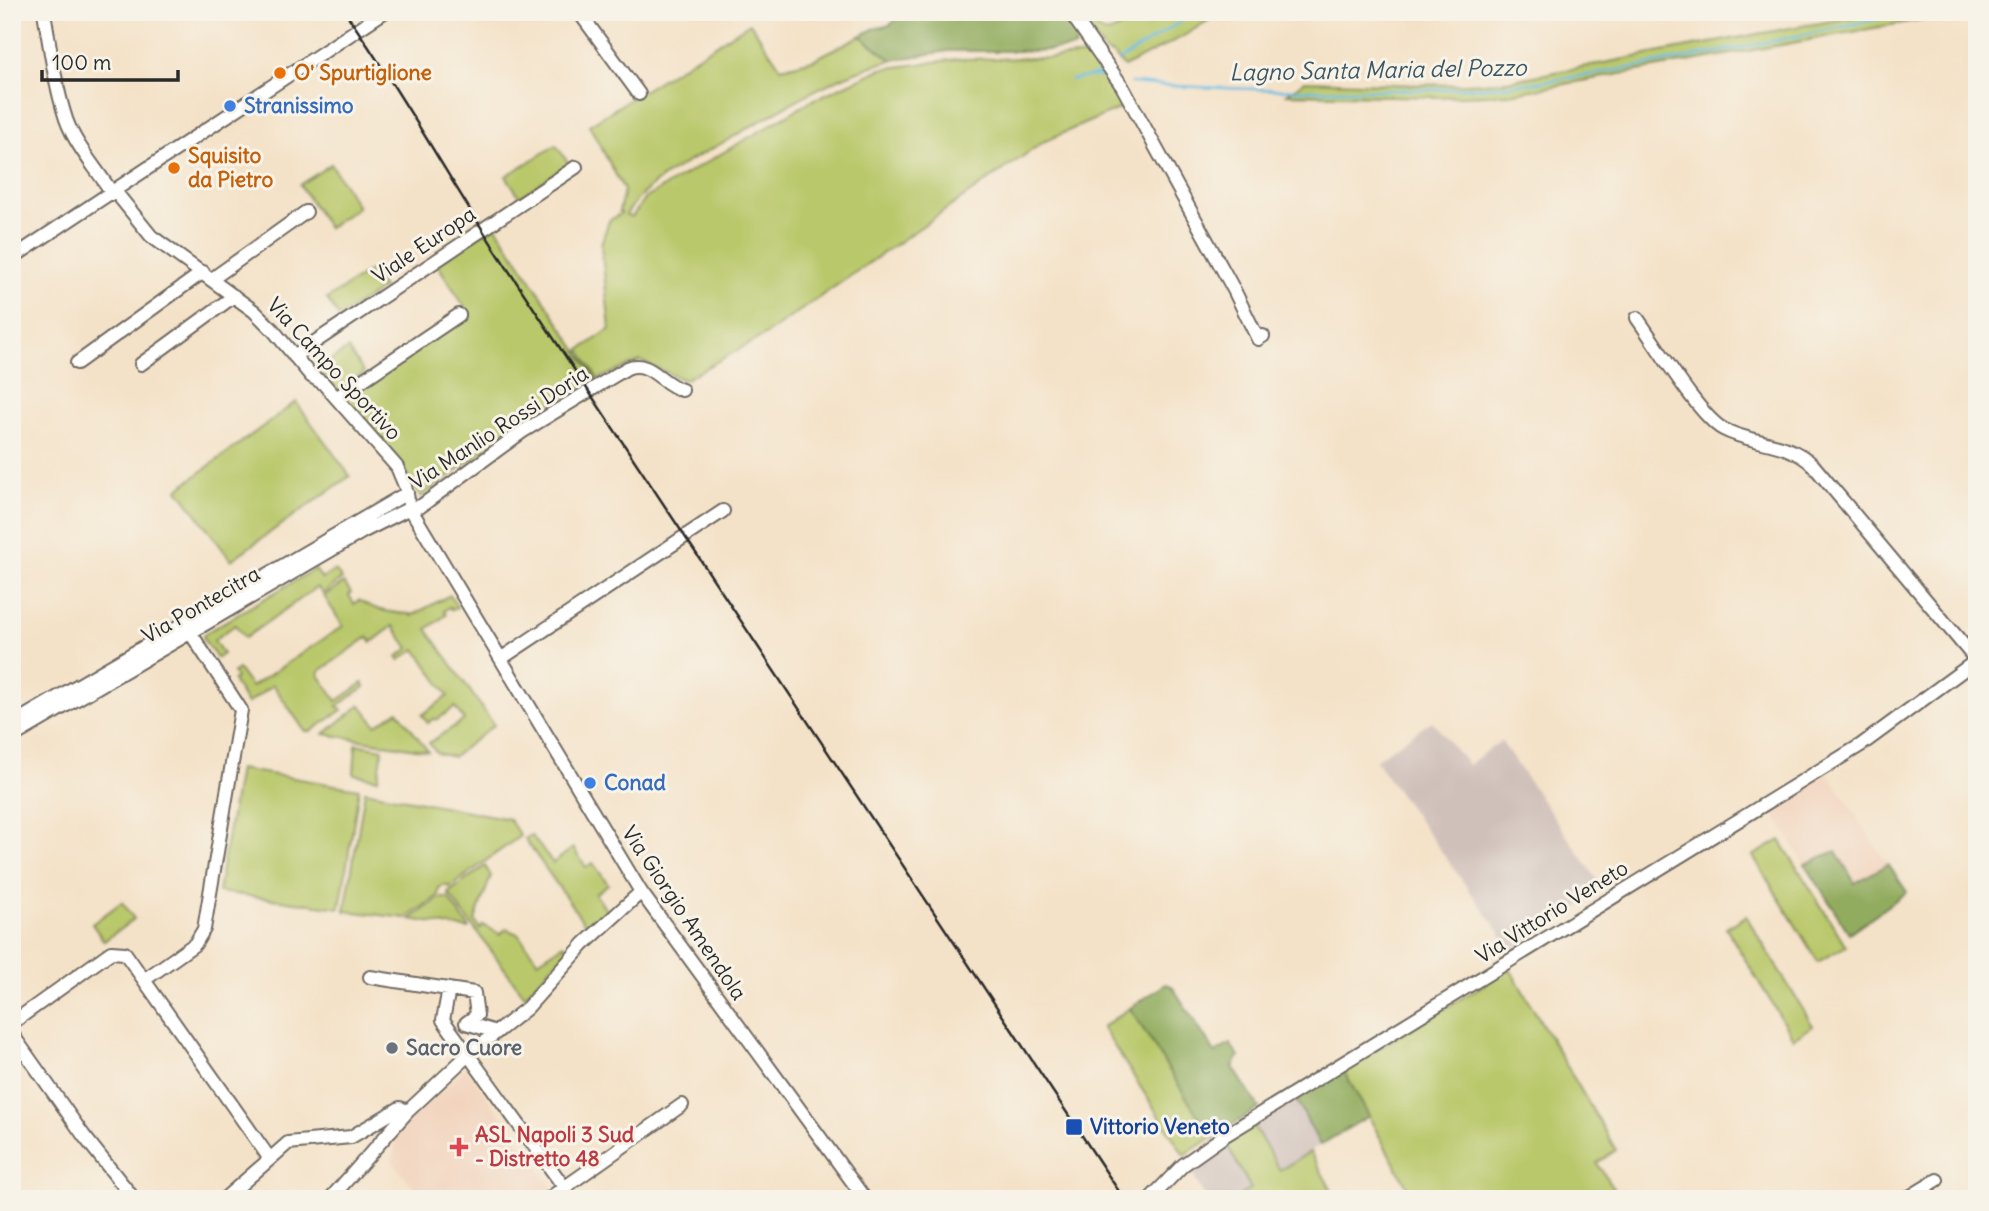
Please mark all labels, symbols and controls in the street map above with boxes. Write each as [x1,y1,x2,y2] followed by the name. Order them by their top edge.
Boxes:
[42,38,178,82] scale bar
[52,49,111,76] text: 100 m
[1229,52,1528,87] water label: Lagno Santa Maria del Pozzo
[294,59,432,86] place label: O' Spurtiglione
[272,65,288,81] marker: O' Spurtiglione
[244,92,354,119] place label: Stranissimo
[222,98,238,114] marker: Stranissimo
[188,142,273,193] place label: Squisito da Pietro
[166,160,182,176] marker: Squisito da Pietro
[367,200,481,289] street label: Viale Europa
[261,292,407,446] street label: Via Campo Sportivo
[404,360,593,495] street label: Via Manlio Rossi Doria
[137,560,265,649] street label: Via Pontecitra
[604,769,666,796] place label: Conad
[582,775,598,791] marker: Conad
[616,820,753,1005] street label: Via Giorgio Amendola
[1471,854,1633,969] street label: Via Vittorio Veneto
[406,1034,522,1061] place label: Sacro Cuore
[384,1040,400,1056] marker: Sacro Cuore
[1090,1113,1230,1140] place label: Vittorio Veneto
[1064,1117,1084,1137] marker: Vittorio Veneto
[475,1121,635,1172] place label: ASL Napoli 3 Sud - Distretto 48
[449,1137,469,1157] marker: ASL Napoli 3 Sud - Distretto 48

